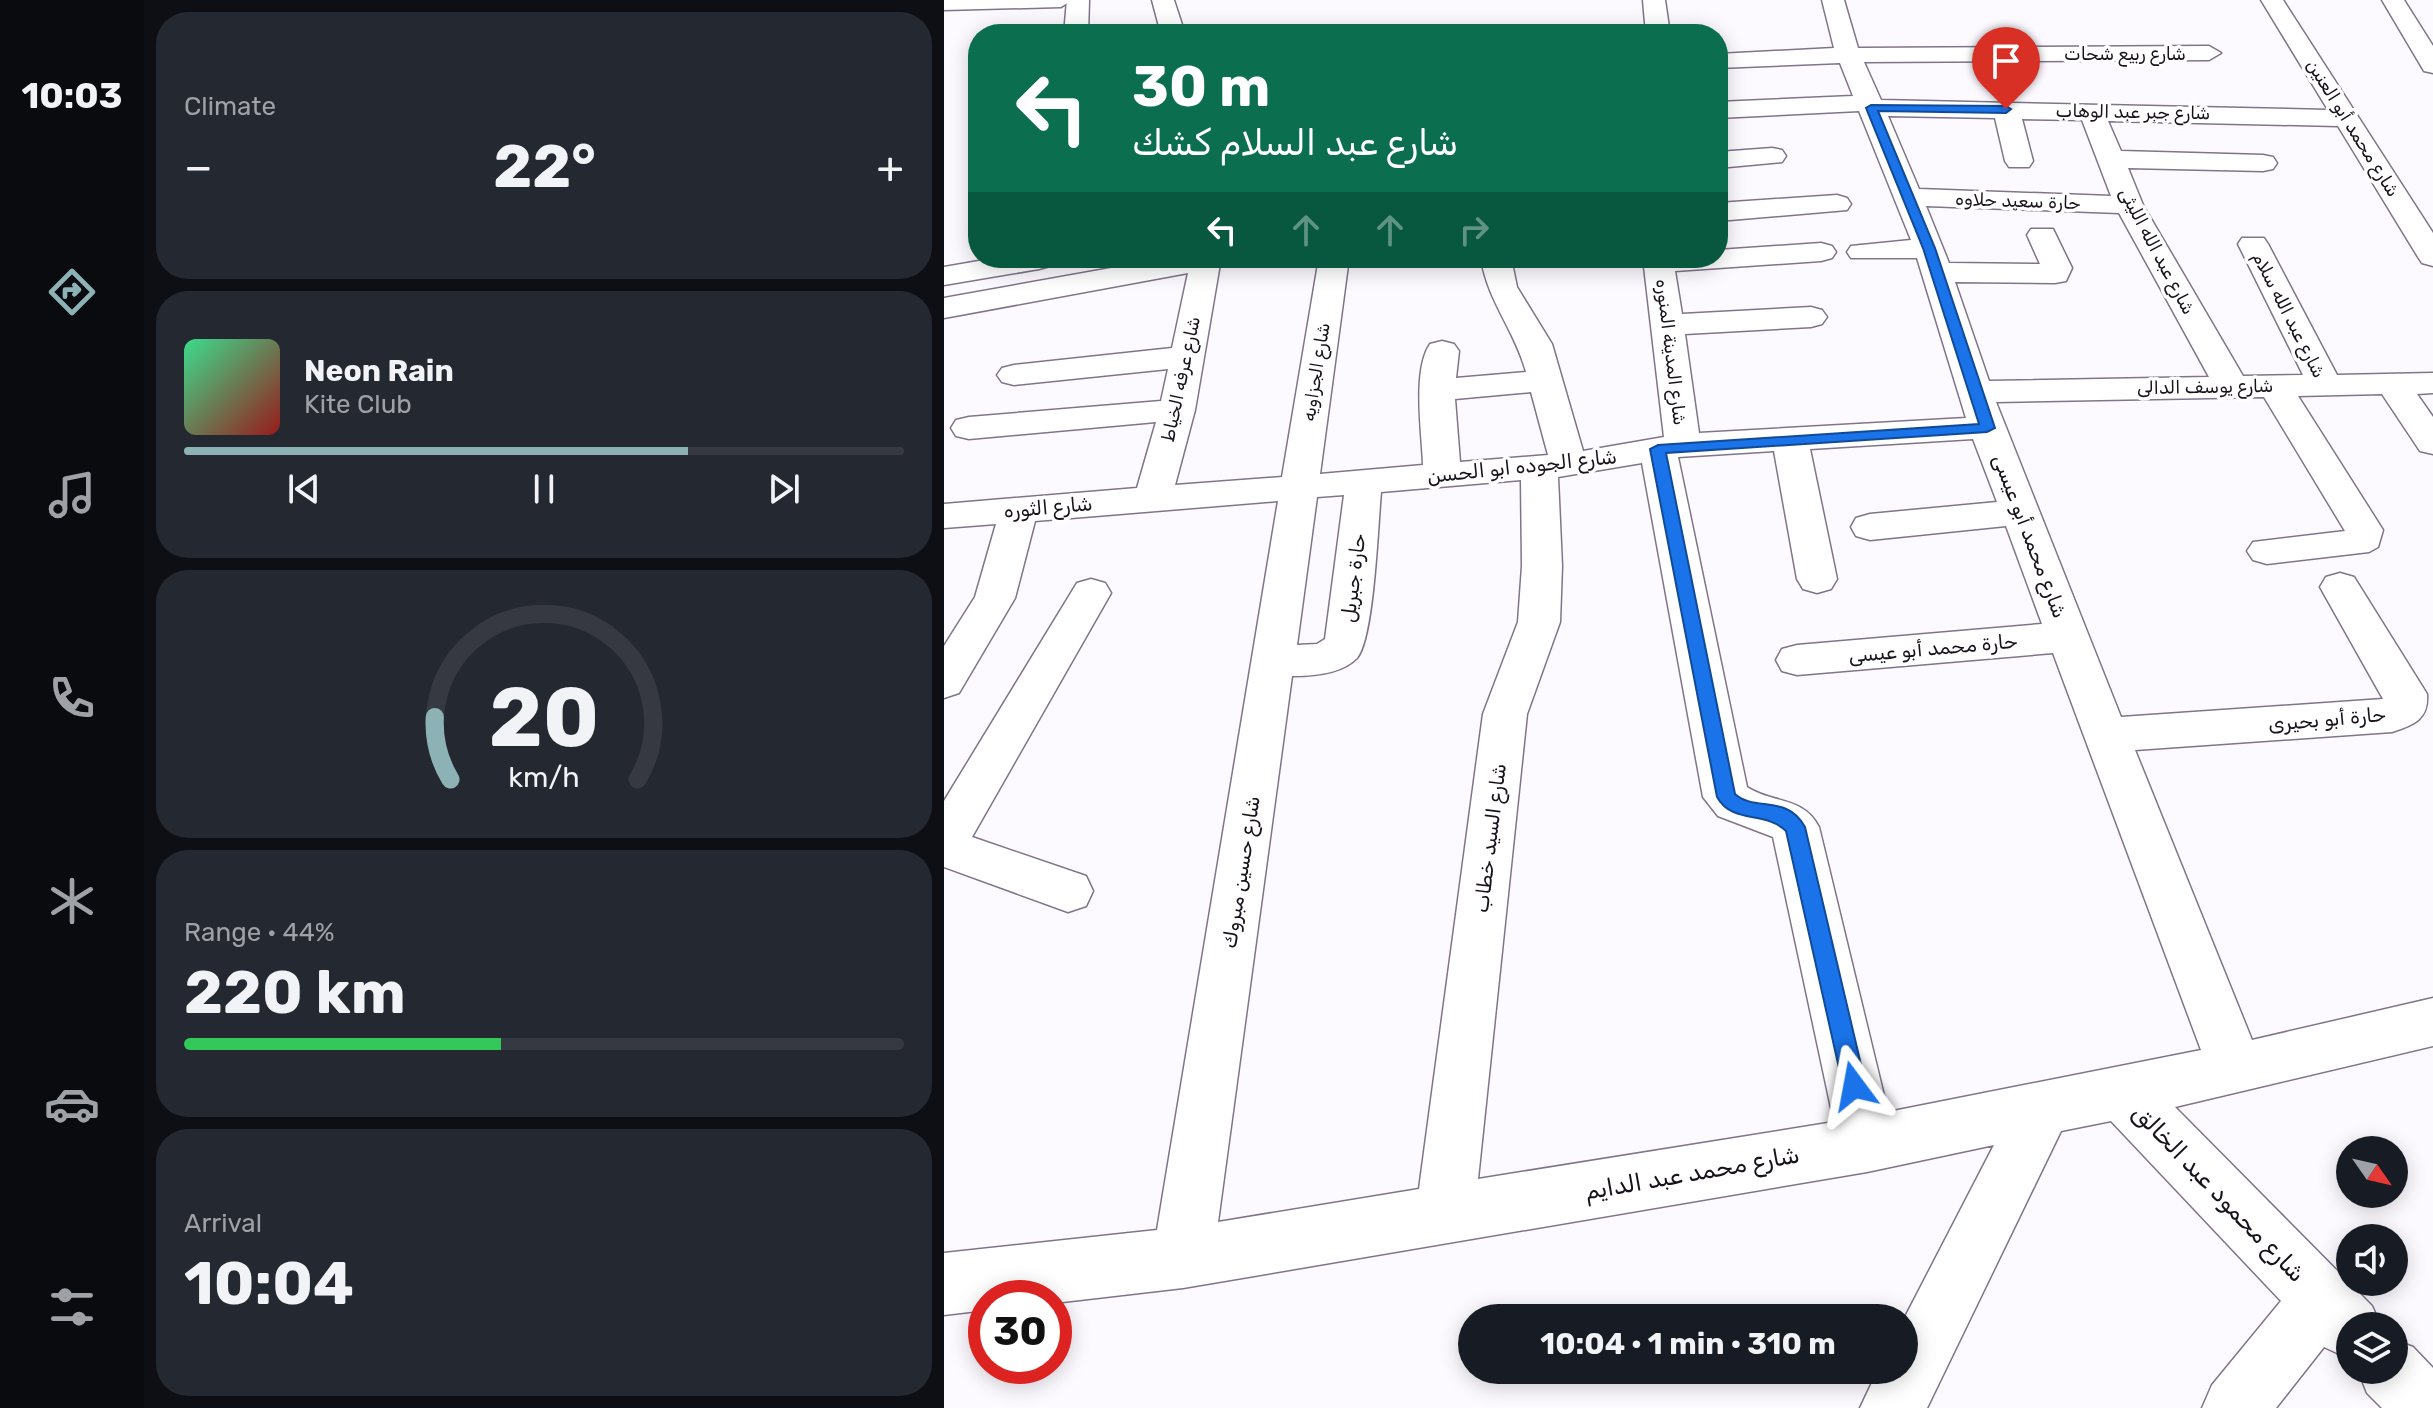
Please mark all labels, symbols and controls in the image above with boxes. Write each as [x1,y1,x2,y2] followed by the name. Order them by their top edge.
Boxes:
[1972,27,2040,109] pin
[1984,39,2028,83] icon: arrive
[2064,43,2186,67] street label: شارع ربيع شحات
[1132,54,1270,120] text: 30 m
[2301,55,2404,201] street label: شارع محمد أبو العنين
[1000,56,1104,160] icon: left
[21,74,123,117] text: 10:03
[184,91,276,122] text: Climate
[2055,100,2211,125] street label: شارع جبر عبد الوهاب
[1132,121,1458,164] text: شارع عبد السلام كشك
[493,131,596,202] text: 22°
[184,141,213,193] text: −
[877,141,904,193] text: +
[2113,184,2200,319] street label: شارع عبد الله الليثى
[1955,188,2081,214] street label: حارة سعيد حلاوه
[1200,208,1244,252] icon: left
[1284,208,1328,252] icon: ahead
[1368,208,1412,252] icon: ahead
[1452,208,1496,252] icon: right
[2247,249,2330,382] street label: شارع عبد الله سلام
[44,264,100,320] icon: directions
[1650,278,1691,427] street label: شارع المدينة المنوره
[1157,314,1206,444] street label: شارع عرفه الخياط
[1297,321,1336,423] street label: شارع الجزاويه
[304,353,454,389] text: Neon Rain
[2137,375,2273,400] street label: شارع يوسف الدالى
[304,389,412,420] text: Kite Club
[1426,444,1618,490] street label: شارع الجوده ابو الحسن
[1986,451,2072,622] street label: شارع محمد أبو عيسى
[44,467,100,523] icon: music
[282,467,326,511] icon: previous
[522,467,566,511] icon: pause
[762,467,806,511] icon: next
[1003,491,1094,525] street label: شارع الثوره
[1336,532,1370,624] street label: حارة جبريل
[1847,629,2019,667] street label: حارة محمد أبو عيسى
[489,668,599,767] text: 20
[44,670,100,726] icon: phone
[2267,702,2387,736] street label: حارة أبو بحيرى
[508,760,580,794] text: km/h
[1469,762,1513,914] street label: شارع السيد خطاب
[1217,794,1267,950] street label: شارع حسين مبروك
[44,873,100,929] icon: climate
[184,917,335,948] text: Range · 44%
[184,957,406,1028] text: 220 km
[1812,1044,1896,1128] position arrow
[44,1076,100,1132] icon: car
[2125,1098,2311,1289] street label: شارع محمود عبد الخالق
[2336,1136,2408,1208] north arrow
[2336,1136,2408,1384] map controls
[1582,1140,1802,1208] street label: شارع محمد عبد الدايم
[184,1208,262,1239] text: Arrival
[2336,1224,2408,1296] button: sound
[184,1248,354,1319] text: 10:04
[44,1279,100,1335] icon: filters
[968,1280,1072,1384] speed limit sign: 30
[2336,1312,2408,1384] button: layers
[1540,1326,1836,1362] text: 10:04 · 1 min · 310 m

